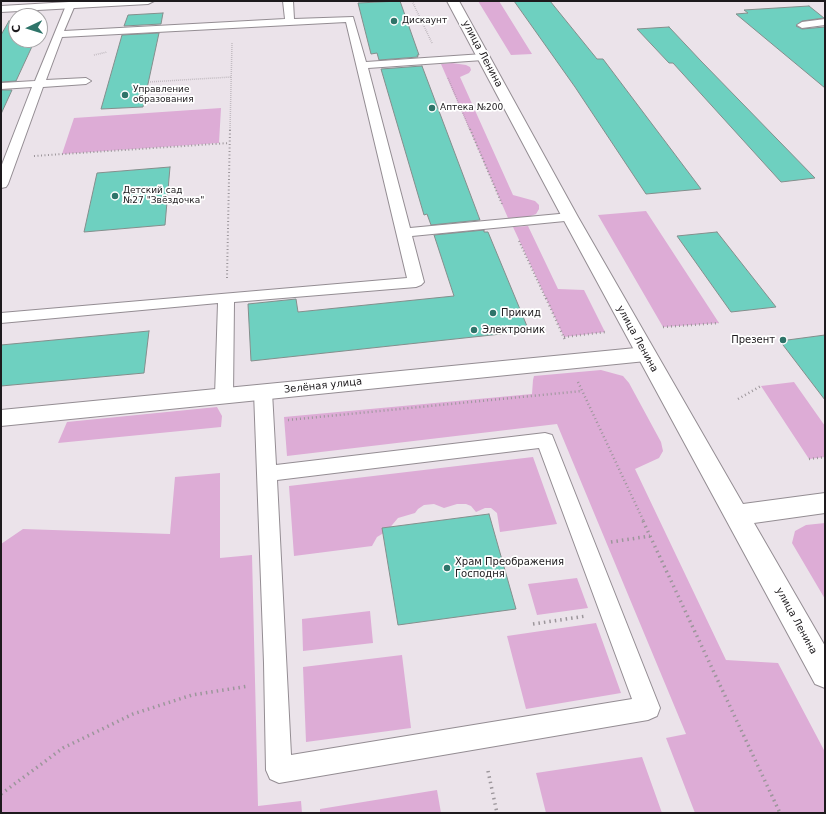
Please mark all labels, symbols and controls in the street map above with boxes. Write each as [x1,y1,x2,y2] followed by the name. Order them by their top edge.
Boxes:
[8,8,48,48] north arrow
[389,16,399,26] marker: Дискаунт
[402,16,447,26] place label: Дискаунт
[459,18,505,90] street label: улица Ленина
[10,24,23,33] text: С
[133,85,194,106] place label: Управление образования
[120,90,130,100] marker: Управление образования
[427,103,437,113] marker: Аптека №200
[440,103,503,113] place label: Аптека №200
[123,186,204,207] place label: Детский сад №27 "Звёздочка"
[110,191,120,201] marker: Детский сад №27 "Звёздочка"
[614,304,660,374] street label: улица Ленина
[501,307,541,319] place label: Прикид
[488,308,498,318] marker: Прикид
[482,324,545,336] place label: Электроник
[469,325,479,335] marker: Электроник
[731,334,775,346] place label: Презент
[778,335,788,345] marker: Презент
[283,376,363,396] street label: Зелёная улица
[455,556,564,580] place label: Храм Преображения Господня
[442,563,452,573] marker: Храм Преображения Господня
[773,586,819,656] street label: улица Ленина

